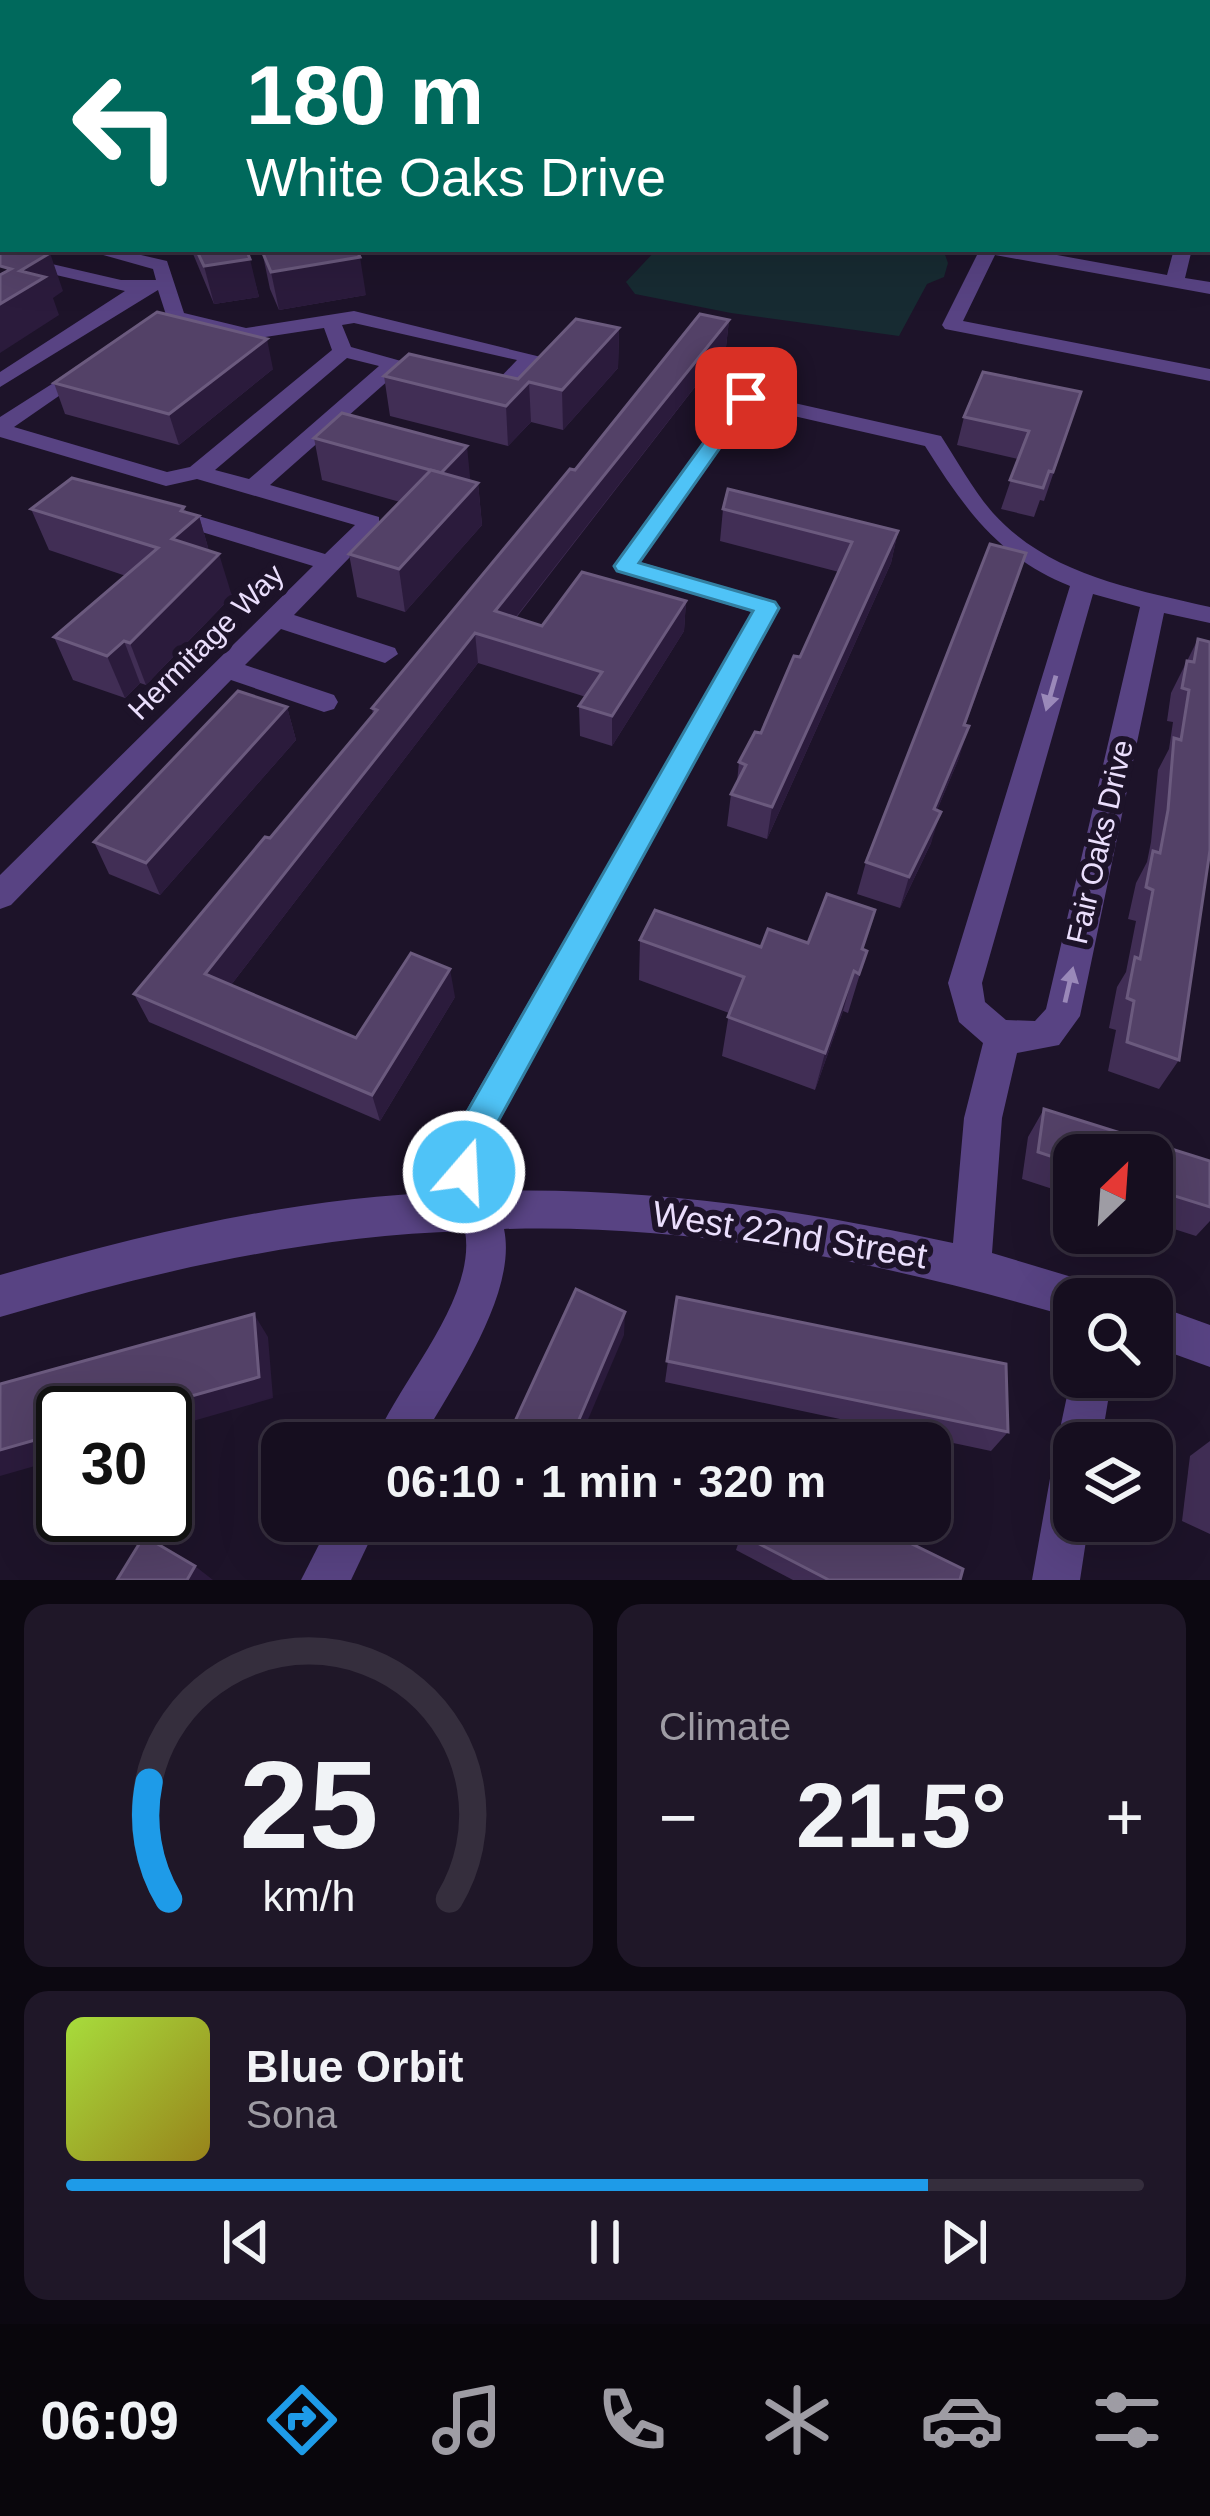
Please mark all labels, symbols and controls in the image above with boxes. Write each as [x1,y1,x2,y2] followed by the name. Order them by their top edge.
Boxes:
[48,48,204,204] icon: left
[246,48,484,142] text: 180 m
[246,147,666,207] text: White Oaks Drive
[695,347,797,449] pin
[713,365,779,431] icon: arrive
[121,557,290,726] street label: Hermitage Way
[1041,676,1059,712] one-way arrow
[1060,737,1139,947] street label: Fair Oaks Drive
[1060,965,1079,1003] one-way arrow
[401,1109,527,1235] position arrow
[1053,1134,1173,1254] north arrow
[1053,1134,1173,1542] map controls
[650,1193,930,1276] street label: West 22nd Street
[1053,1278,1173,1398] button: search
[36,1386,192,1542] speed limit sign: 30
[1053,1422,1173,1542] button: layers
[386,1456,826,1507] text: 06:10 · 1 min · 320 m
[659,1705,791,1748] text: Climate
[239,1735,378,1874] text: 25
[796,1766,1007,1866] text: 21.5°
[659,1780,698,1854] text: −
[1105,1780,1144,1854] text: +
[262,1871,355,1919] text: km/h
[246,2041,464,2092] text: Blue Orbit
[246,2093,337,2136] text: Sona
[213,2209,279,2275] icon: previous
[572,2209,638,2275] icon: pause
[931,2209,997,2275] icon: next
[260,2378,344,2462] icon: directions
[425,2378,509,2462] icon: music
[590,2378,674,2462] icon: phone
[755,2378,839,2462] icon: climate
[920,2378,1004,2462] icon: car
[1085,2378,1169,2462] icon: filters
[41,2390,179,2450] text: 06:09

